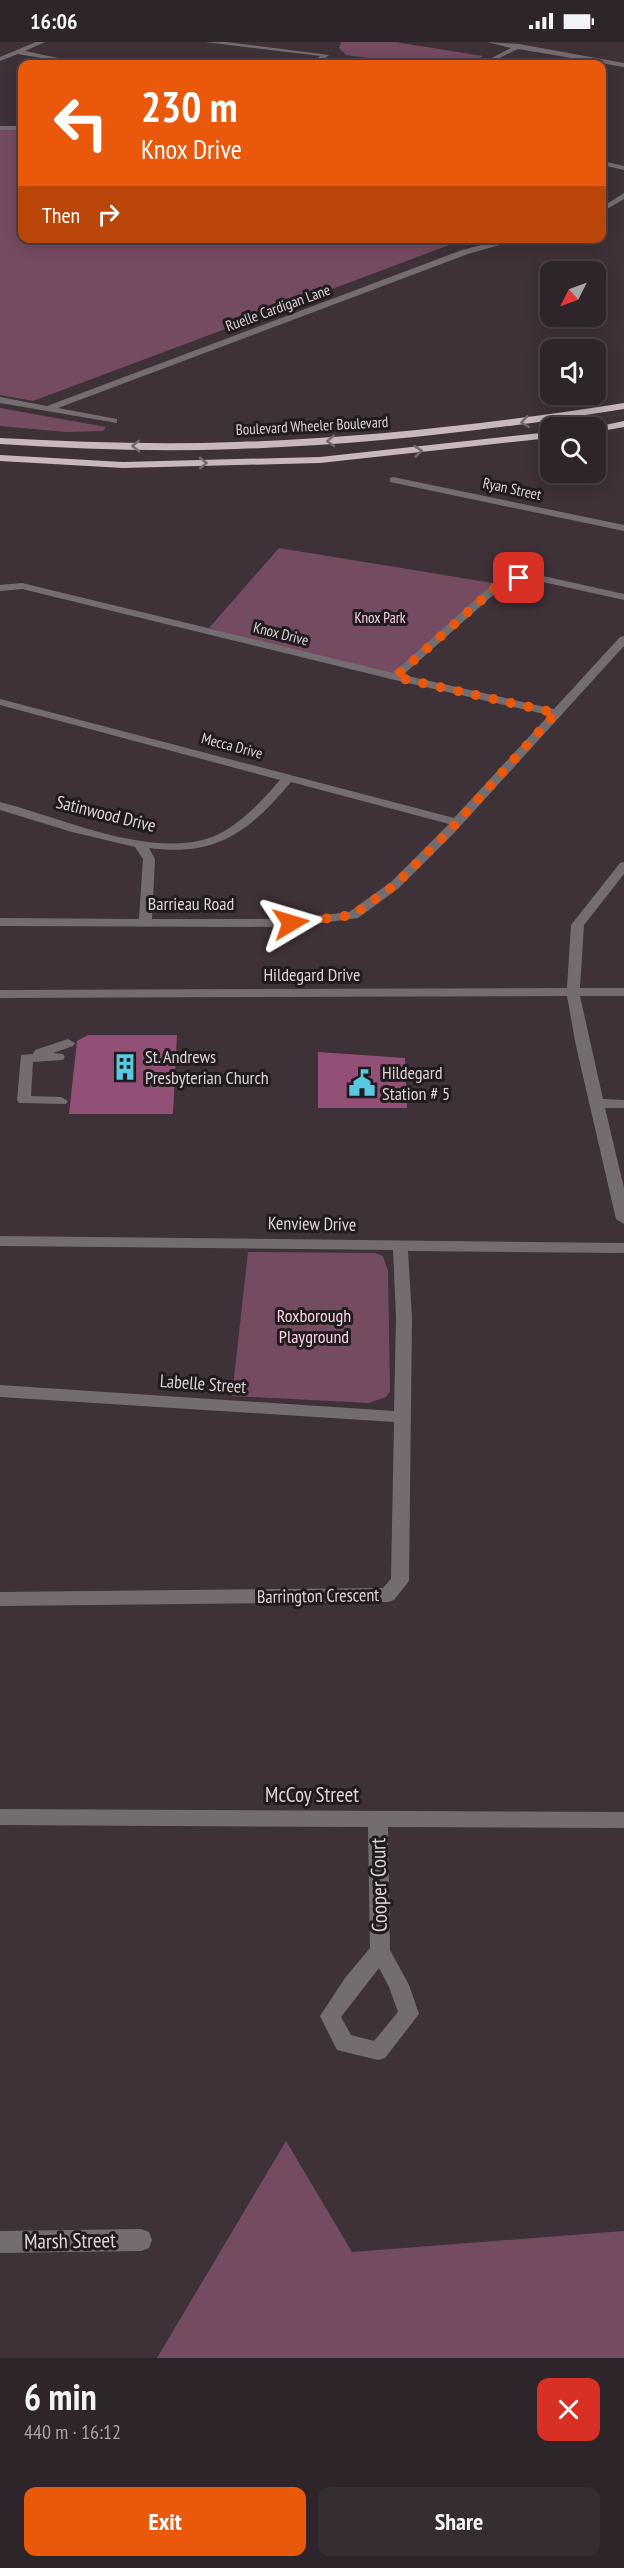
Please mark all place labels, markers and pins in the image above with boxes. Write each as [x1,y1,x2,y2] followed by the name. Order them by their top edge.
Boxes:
[493,552,544,603] pin
[145,1045,269,1089] place label: St. Andrews Presbyterian Church
[110,1052,140,1082] building icon: St. Andrews Presbyterian Church
[382,1061,450,1105] place label: Hildegard Station # 5
[347,1068,377,1098] public building icon: Hildegard Station # 5

